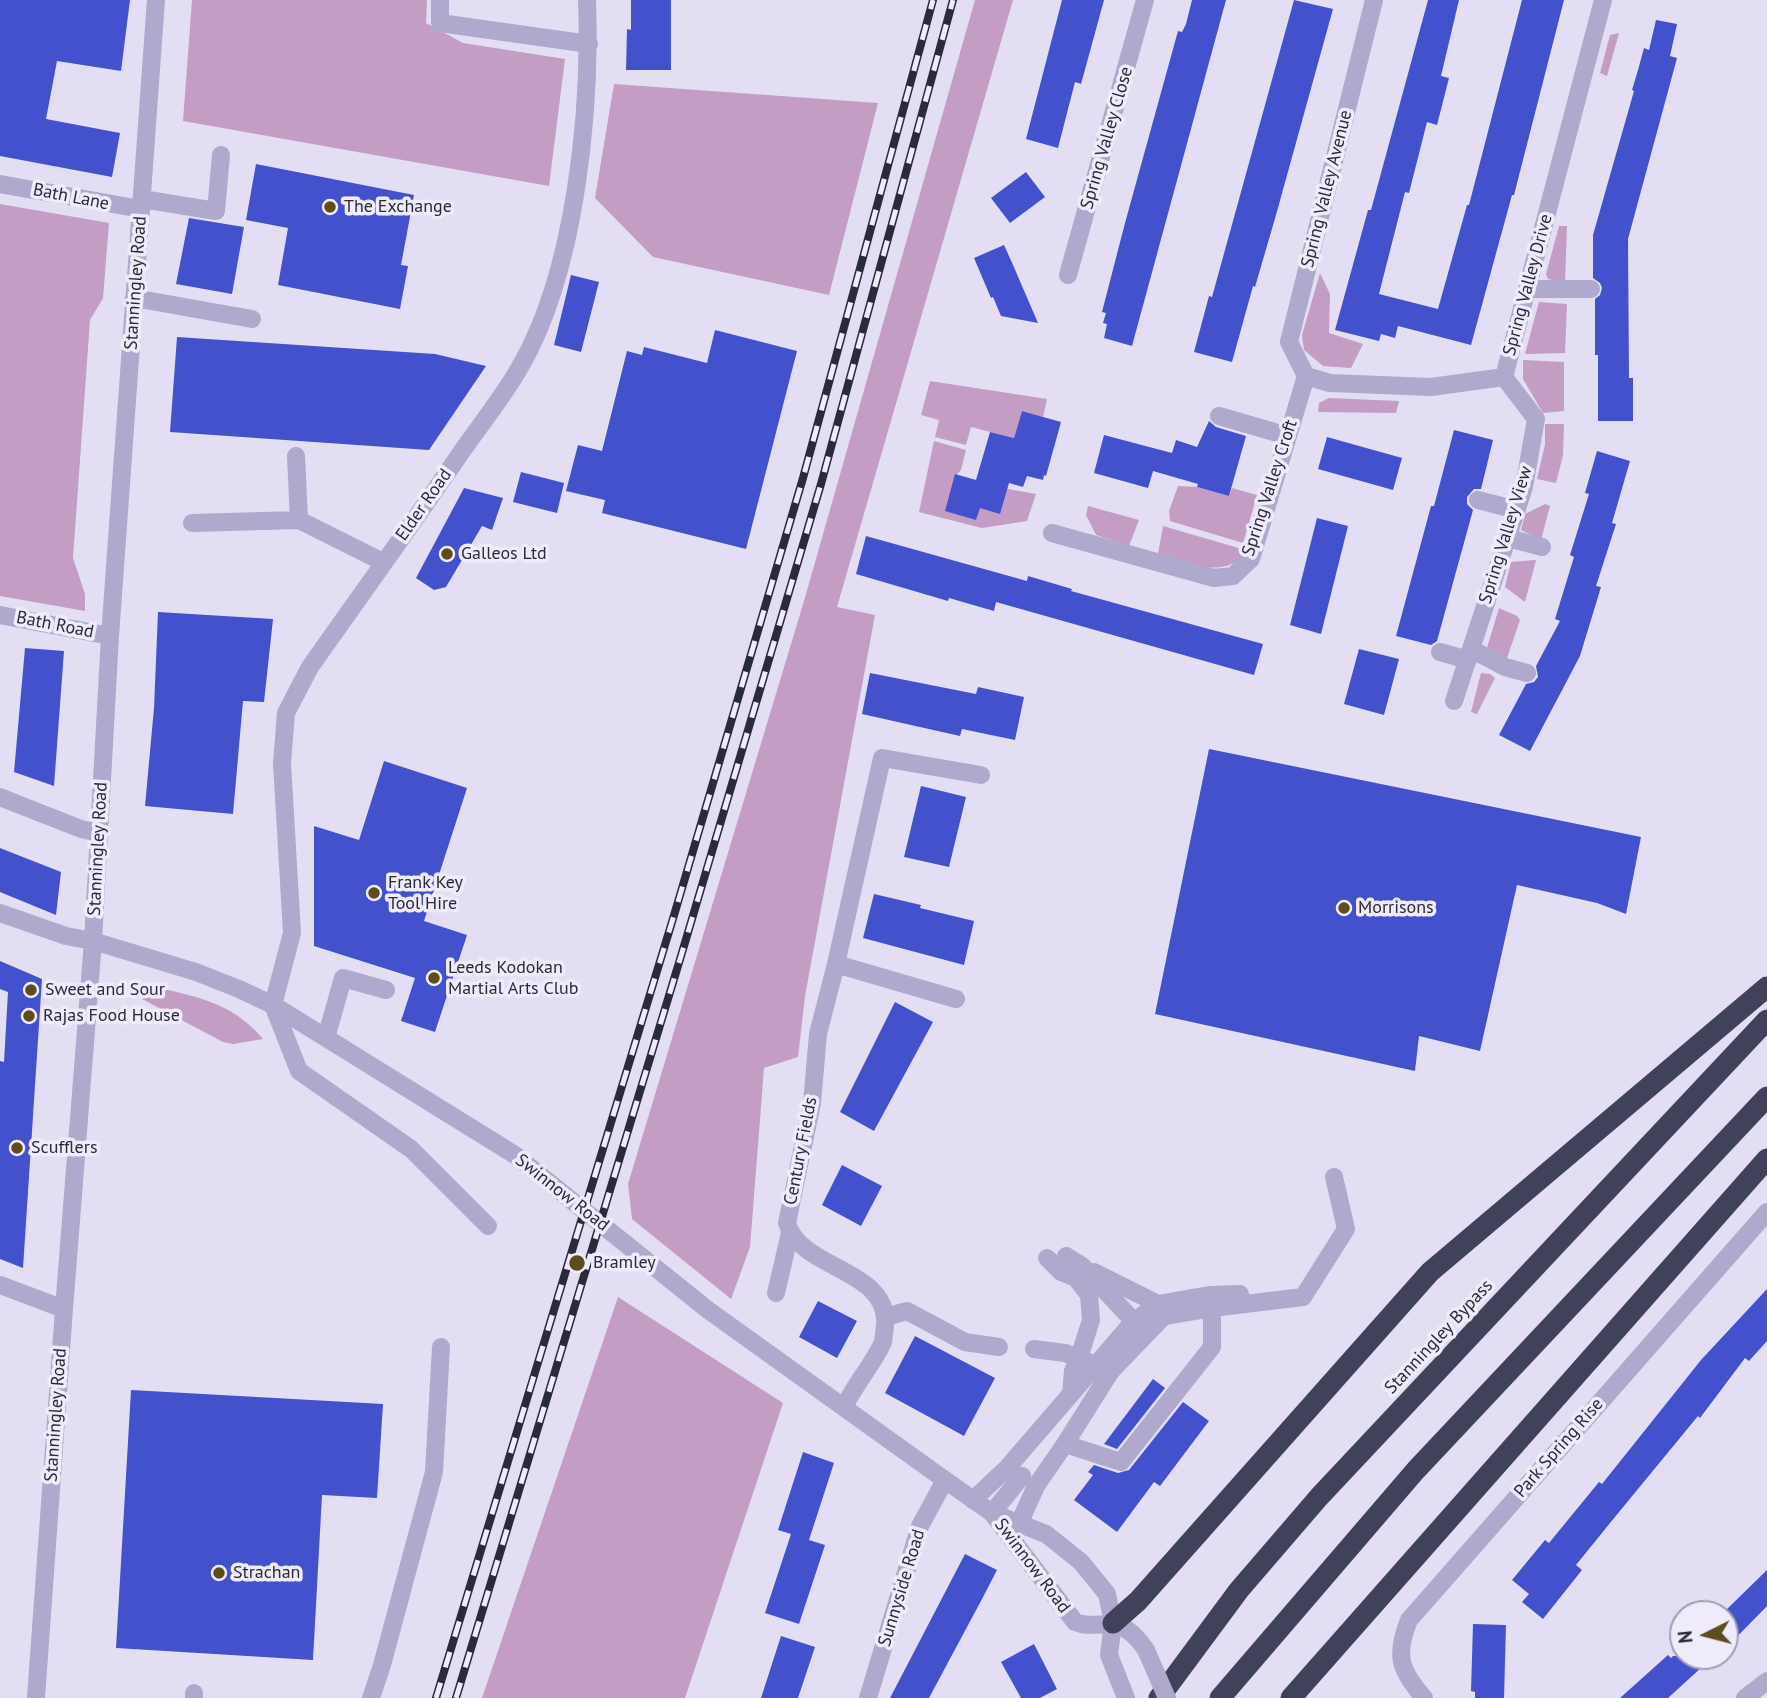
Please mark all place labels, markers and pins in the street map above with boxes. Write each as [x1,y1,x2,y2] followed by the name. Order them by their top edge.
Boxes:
[344,196,452,218] place label: The Exchange
[322,199,338,215] marker: The Exchange
[461,543,547,565] place label: Galleos Ltd
[439,546,455,562] marker: Galleos Ltd
[388,872,463,914] place label: Frank Key Tool Hire
[366,885,382,901] marker: Frank Key Tool Hire
[1358,897,1434,919] place label: Morrisons
[1336,900,1352,916] marker: Morrisons
[448,957,578,1000] place label: Leeds Kodokan Martial Arts Club
[426,970,442,986] marker: Leeds Kodokan Martial Arts Club
[45,979,165,1001] place label: Sweet and Sour
[23,982,39,998] marker: Sweet and Sour
[43,1005,180,1027] place label: Rajas Food House
[21,1008,37,1024] marker: Rajas Food House
[31,1137,97,1159] place label: Scufflers
[9,1140,25,1156] marker: Scufflers
[593,1252,656,1274] place label: Bramley
[567,1253,587,1273] marker: Bramley
[233,1562,300,1584] place label: Strachan
[211,1565,227,1581] marker: Strachan

